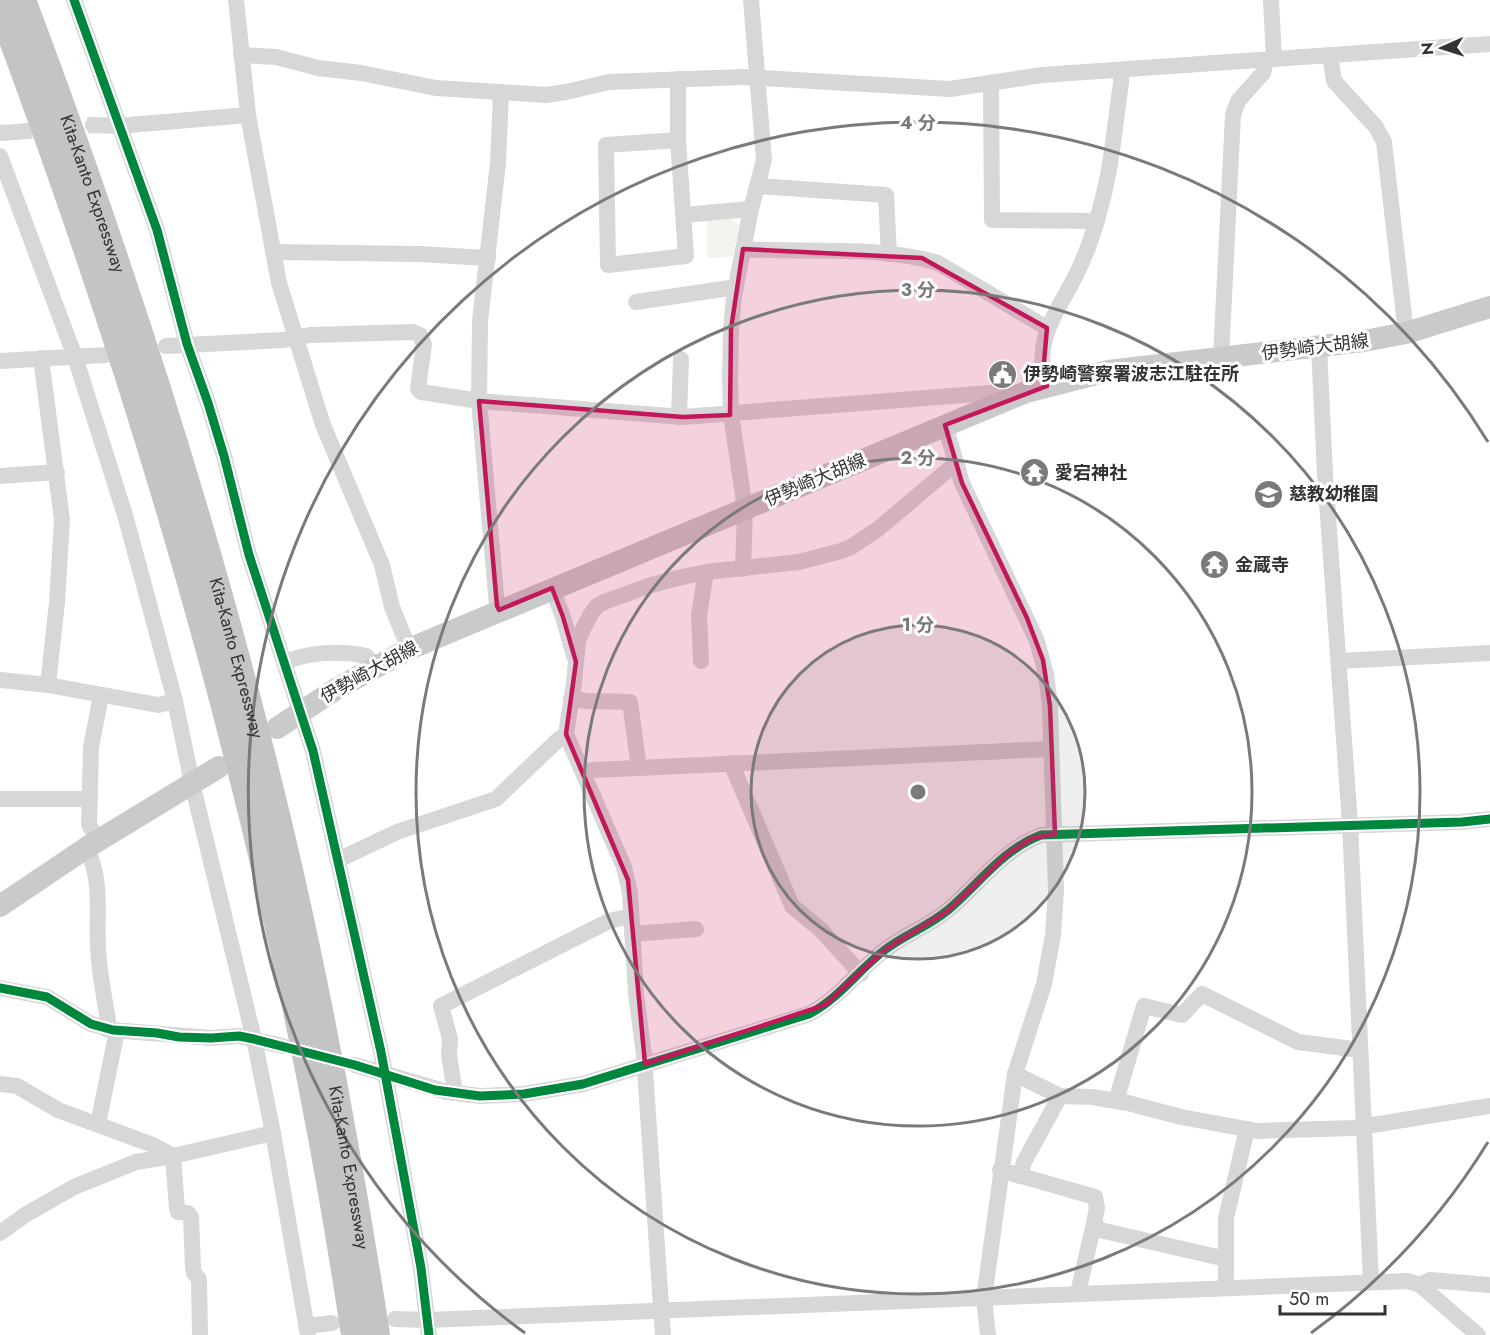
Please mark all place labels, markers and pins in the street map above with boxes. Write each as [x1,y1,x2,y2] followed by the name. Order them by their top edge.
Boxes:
[986,358,1018,390] public building icon: 伊勢崎警察署波志江駐在所
[1023,361,1239,387] place label: 伊勢崎警察署波志江駐在所
[1018,457,1050,489] temple icon: 愛宕神社
[1055,460,1127,486] place label: 愛宕神社
[1252,478,1284,510] school or university icon: 慈教幼稚園
[1289,481,1379,507] place label: 慈教幼稚園
[1198,549,1230,581] temple icon: 金蔵寺
[1235,552,1289,578] place label: 金蔵寺
[908,782,928,802] centre of rings

